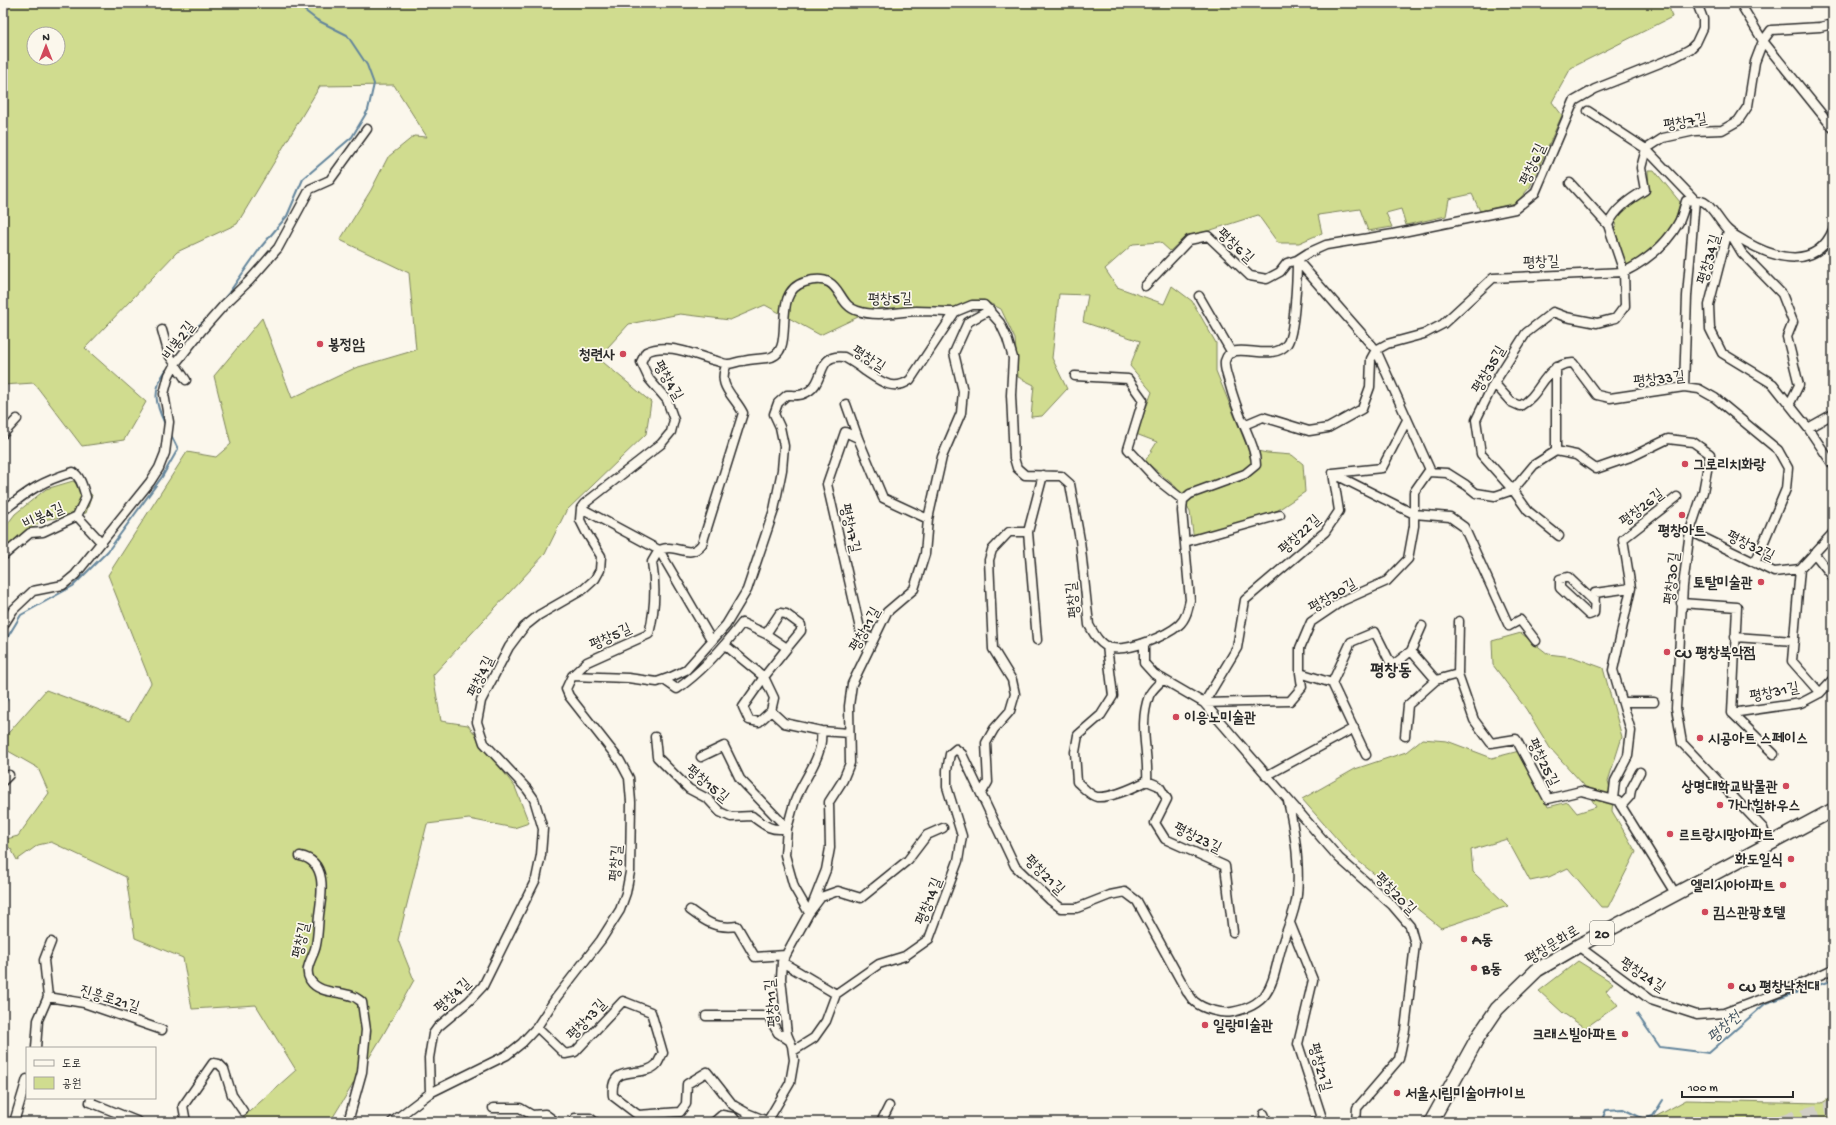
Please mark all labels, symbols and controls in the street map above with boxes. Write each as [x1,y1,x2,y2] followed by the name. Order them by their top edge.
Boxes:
[26,26,66,66] north arrow
[42,32,50,44] text: N
[1662,110,1709,136] street label: 평창7길
[1517,141,1551,188] street label: 평창6길
[1212,225,1257,268] street label: 평창6길
[1694,233,1726,287] street label: 평창34길
[1523,253,1560,273] street label: 평창길
[868,291,912,309] street label: 평창5길
[159,318,200,364] street label: 비봉2길
[328,337,365,355] place label: 봉정암
[315,339,325,349] marker: 봉정암
[848,342,888,377] street label: 평창길
[1469,343,1510,397] street label: 평창35길
[579,347,615,365] place label: 청련사
[618,349,628,359] marker: 청련사
[648,358,686,404] street label: 평창4길
[1633,368,1686,392] street label: 평창33길
[1693,457,1766,475] place label: 그로리치화랑
[1680,459,1690,469] marker: 그로리치화랑
[1617,486,1668,531] street label: 평창26길
[20,500,67,534] street label: 비봉4길
[835,502,863,555] street label: 평창17길
[1677,510,1687,520] marker: 평창아트
[1276,512,1325,559] street label: 평창22길
[1658,523,1706,541] place label: 평창아트
[1723,527,1777,566] street label: 평창32길
[1661,551,1685,605] street label: 평창30길
[1693,574,1753,593] place label: 토탈미술관
[1306,575,1360,618] street label: 평창30길
[1756,577,1766,587] marker: 토탈미술관
[1063,581,1085,619] street label: 평창길
[846,604,885,655] street label: 평창11길
[587,620,635,655] street label: 평창5길
[1674,645,1756,663] place label: CU 평창북악점
[1662,647,1672,657] marker: CU 평창북악점
[465,653,499,700] street label: 평창4길
[1370,662,1412,682] district label: 평창동
[1748,679,1801,707] street label: 평창31길
[1184,709,1256,728] place label: 이응노미술관
[1171,712,1181,722] marker: 이응노미술관
[1708,731,1808,749] place label: 시공아트 스페이스
[1695,733,1705,743] marker: 시공아트 스페이스
[1523,736,1562,790] street label: 평창25길
[682,762,732,807] street label: 평창15길
[1681,779,1778,797] place label: 상명대학교박물관
[1781,781,1791,791] marker: 상명대학교박물관
[1728,798,1800,816] place label: 가나힐하우스
[1715,800,1725,810] marker: 가나힐하우스
[1170,819,1224,858] street label: 평창23길
[1678,827,1775,845] place label: 르트랑시망아파트
[1665,829,1675,839] marker: 르트랑시망아파트
[607,844,627,882] street label: 평창길
[1020,852,1068,899] street label: 평창21길
[1735,852,1783,870] place label: 화도일식
[1786,854,1796,864] marker: 화도일식
[1370,870,1419,919] street label: 평창20길
[913,875,947,928] street label: 평창14길
[1691,878,1775,896] place label: 엘리시아아파트
[1778,880,1788,890] marker: 엘리시아아파트
[1713,905,1785,923] place label: 킴스관광호텔
[1700,907,1710,917] marker: 킴스관광호텔
[289,921,315,960] street label: 평창길
[1590,921,1614,945] road number: 20
[1523,922,1583,969] street label: 평창문화로
[1471,932,1493,950] place label: A동
[1459,934,1469,944] marker: A동
[1616,954,1668,997] street label: 평창24길
[1481,961,1502,979] place label: B동
[1469,963,1479,973] marker: B동
[431,975,475,1018] street label: 평창4길
[762,978,784,1028] street label: 평창11길
[1738,979,1820,997] place label: CU 평창낙천대
[1726,981,1736,991] marker: CU 평창낙천대
[77,982,142,1018] street label: 진흥로21길
[564,996,611,1045] street label: 평창13길
[1705,1007,1748,1049] water label: 평창천
[1213,1017,1273,1036] place label: 일랑미술관
[1200,1020,1210,1030] marker: 일랑미술관
[1533,1027,1617,1045] place label: 크래스빌아파트
[1620,1029,1630,1039] marker: 크래스빌아파트
[1304,1041,1335,1094] street label: 평창21길
[26,1047,156,1099] legend
[62,1058,81,1072] text: 도로
[1682,1073,1793,1099] scale bar
[62,1078,81,1092] text: 공원
[1687,1082,1718,1096] text: 100 m
[1405,1085,1526,1104] place label: 서울시립미술아카이브
[1392,1088,1402,1098] marker: 서울시립미술아카이브

